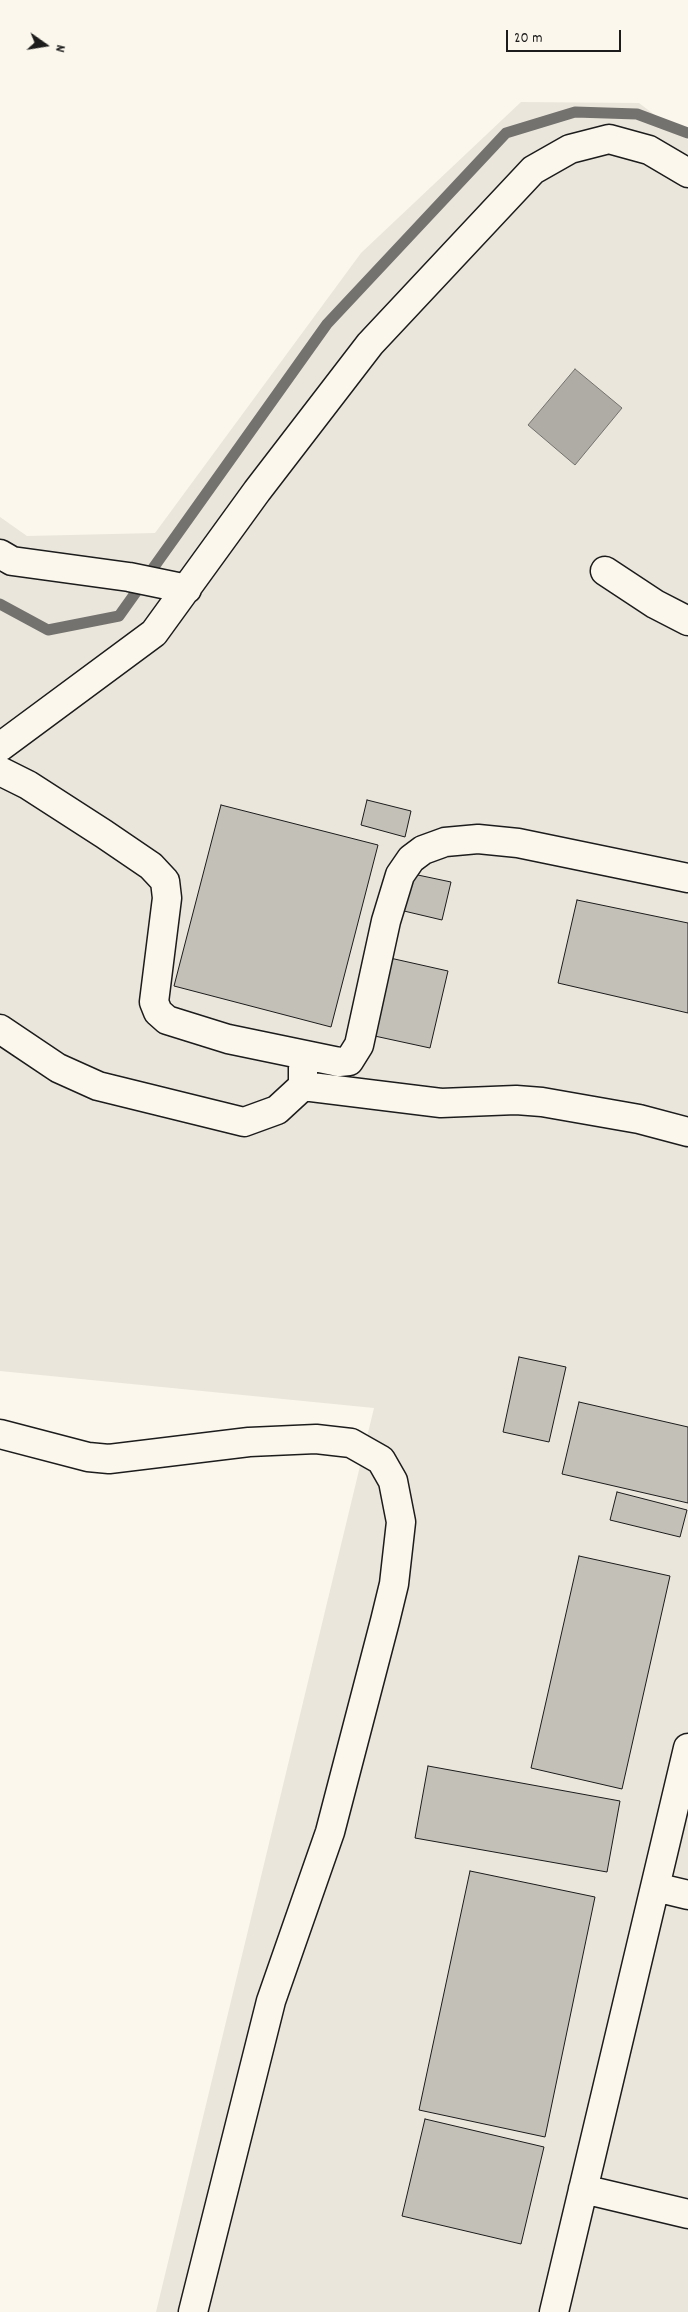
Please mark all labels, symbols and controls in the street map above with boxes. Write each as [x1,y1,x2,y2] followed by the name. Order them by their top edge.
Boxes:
[20,20,70,70] north arrow
[508,20,623,52] scale bar
[514,28,542,50] text: 20 m
[49,43,70,54] text: N

